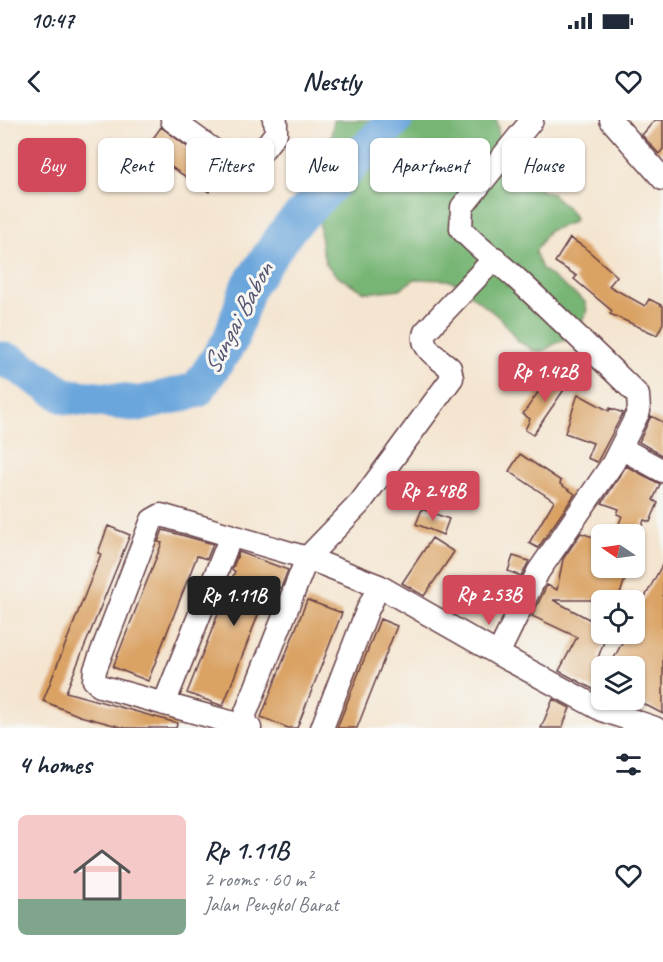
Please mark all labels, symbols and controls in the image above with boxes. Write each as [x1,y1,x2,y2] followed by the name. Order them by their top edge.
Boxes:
[30,7,74,35] text: 10:47
[302,64,361,98] text: Nestly
[18,65,51,98] icon: back
[612,65,645,98] icon: heart
[18,138,86,192] chip: Buy
[98,138,174,192] chip: Rent
[186,138,274,192] chip: Filters
[286,138,358,192] chip: New
[370,138,490,192] chip: Apartment
[502,138,585,192] chip: House
[194,255,282,380] water label: Sungai Babon
[483,352,607,403] pin: Rp 1.42B
[512,359,578,384] text: Rp 1.42B
[371,471,495,522] pin: Rp 2.48B
[400,478,466,503] text: Rp 2.48B
[591,524,645,578] north arrow
[591,524,645,710] map controls
[427,575,551,626] pin: Rp 2.53B
[172,576,296,627] pin: Rp 1.11B
[457,582,521,607] text: Rp 2.53B
[201,583,267,608] text: Rp 1.11B
[591,590,645,644] button: locate
[591,656,645,710] button: layers
[18,748,91,781] text: 4 homes
[612,748,645,781] icon: filters
[204,834,289,867] text: Rp 1.11B
[66,839,138,911] icon: home
[612,859,645,892] icon: heart
[204,867,312,892] text: 2 rooms · 60 m²
[204,892,339,917] text: Jalan Pengkol Barat

